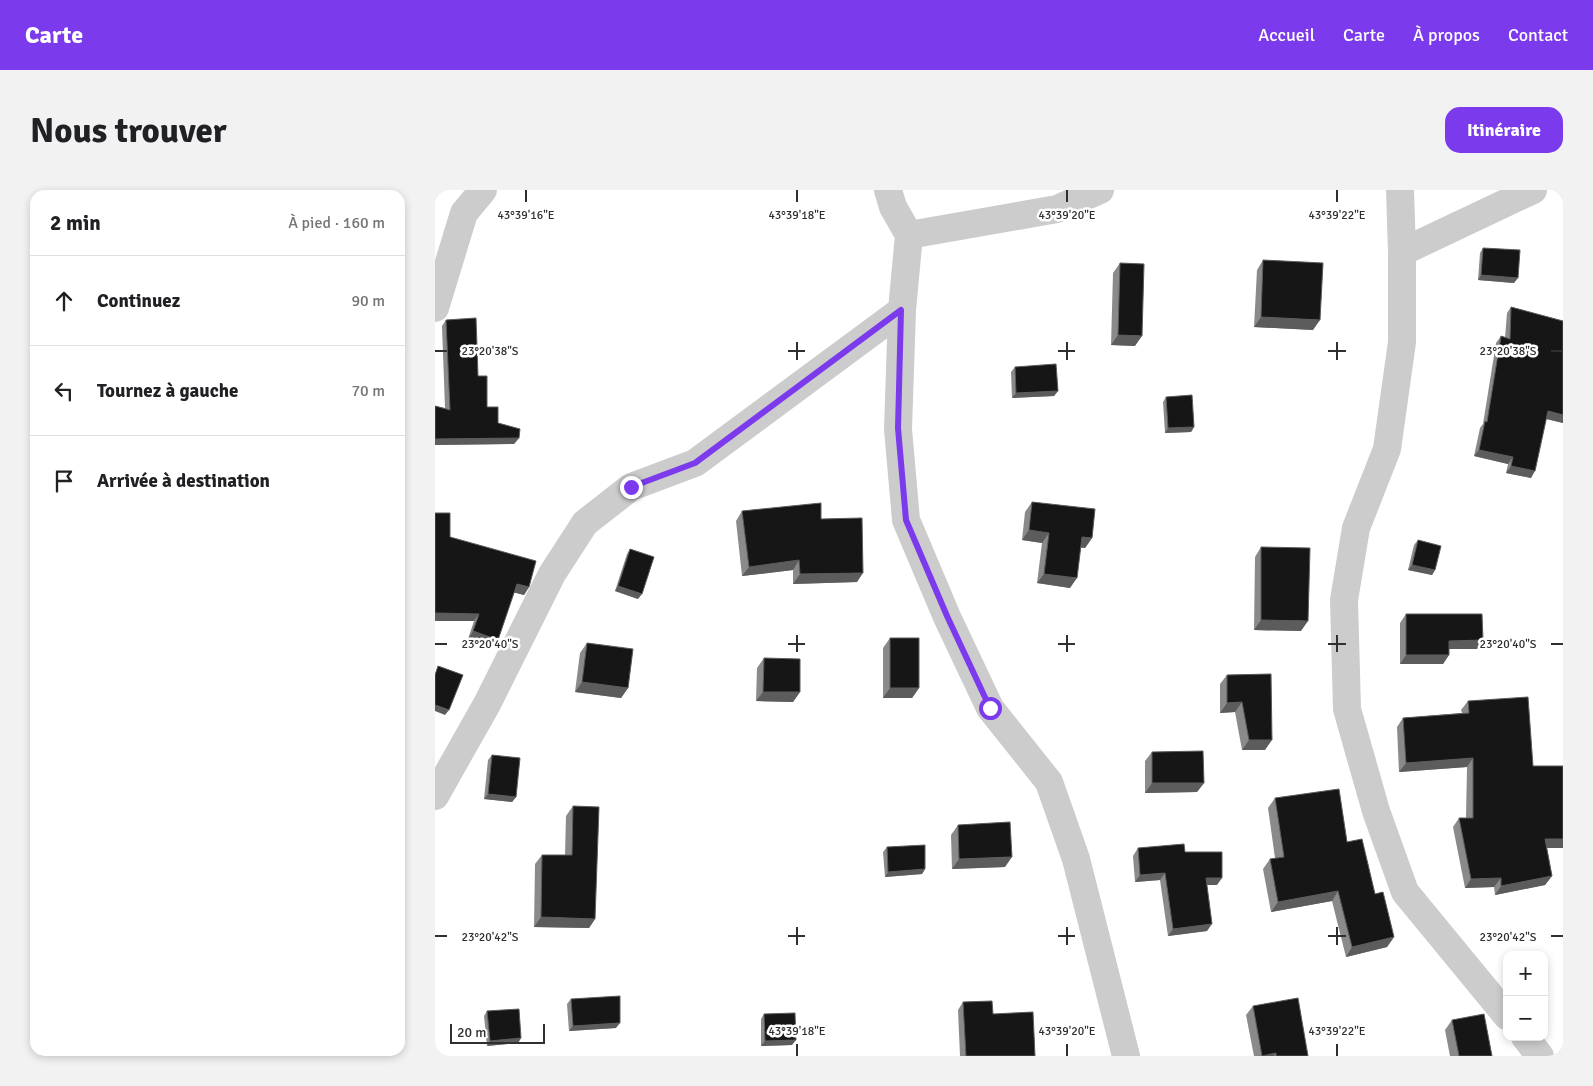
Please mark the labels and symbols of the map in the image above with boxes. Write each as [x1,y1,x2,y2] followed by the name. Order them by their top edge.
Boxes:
[497,208,555,223] text: 43°39'16"E
[768,208,826,223] text: 43°39'18"E
[1038,208,1096,223] text: 43°39'20"E
[1308,208,1366,223] text: 43°39'22"E
[461,344,519,359] text: 23°20'38"S
[1479,344,1537,359] text: 23°20'38"S
[620,476,643,499] route end
[461,637,519,652] text: 23°20'40"S
[1479,637,1537,652] text: 23°20'40"S
[979,697,1002,720] route start
[461,930,519,945] text: 23°20'42"S
[1479,930,1537,945] text: 23°20'42"S
[450,1021,545,1044] scale bar
[768,1024,826,1039] text: 43°39'18"E
[1038,1024,1096,1039] text: 43°39'20"E
[1308,1024,1366,1039] text: 43°39'22"E

